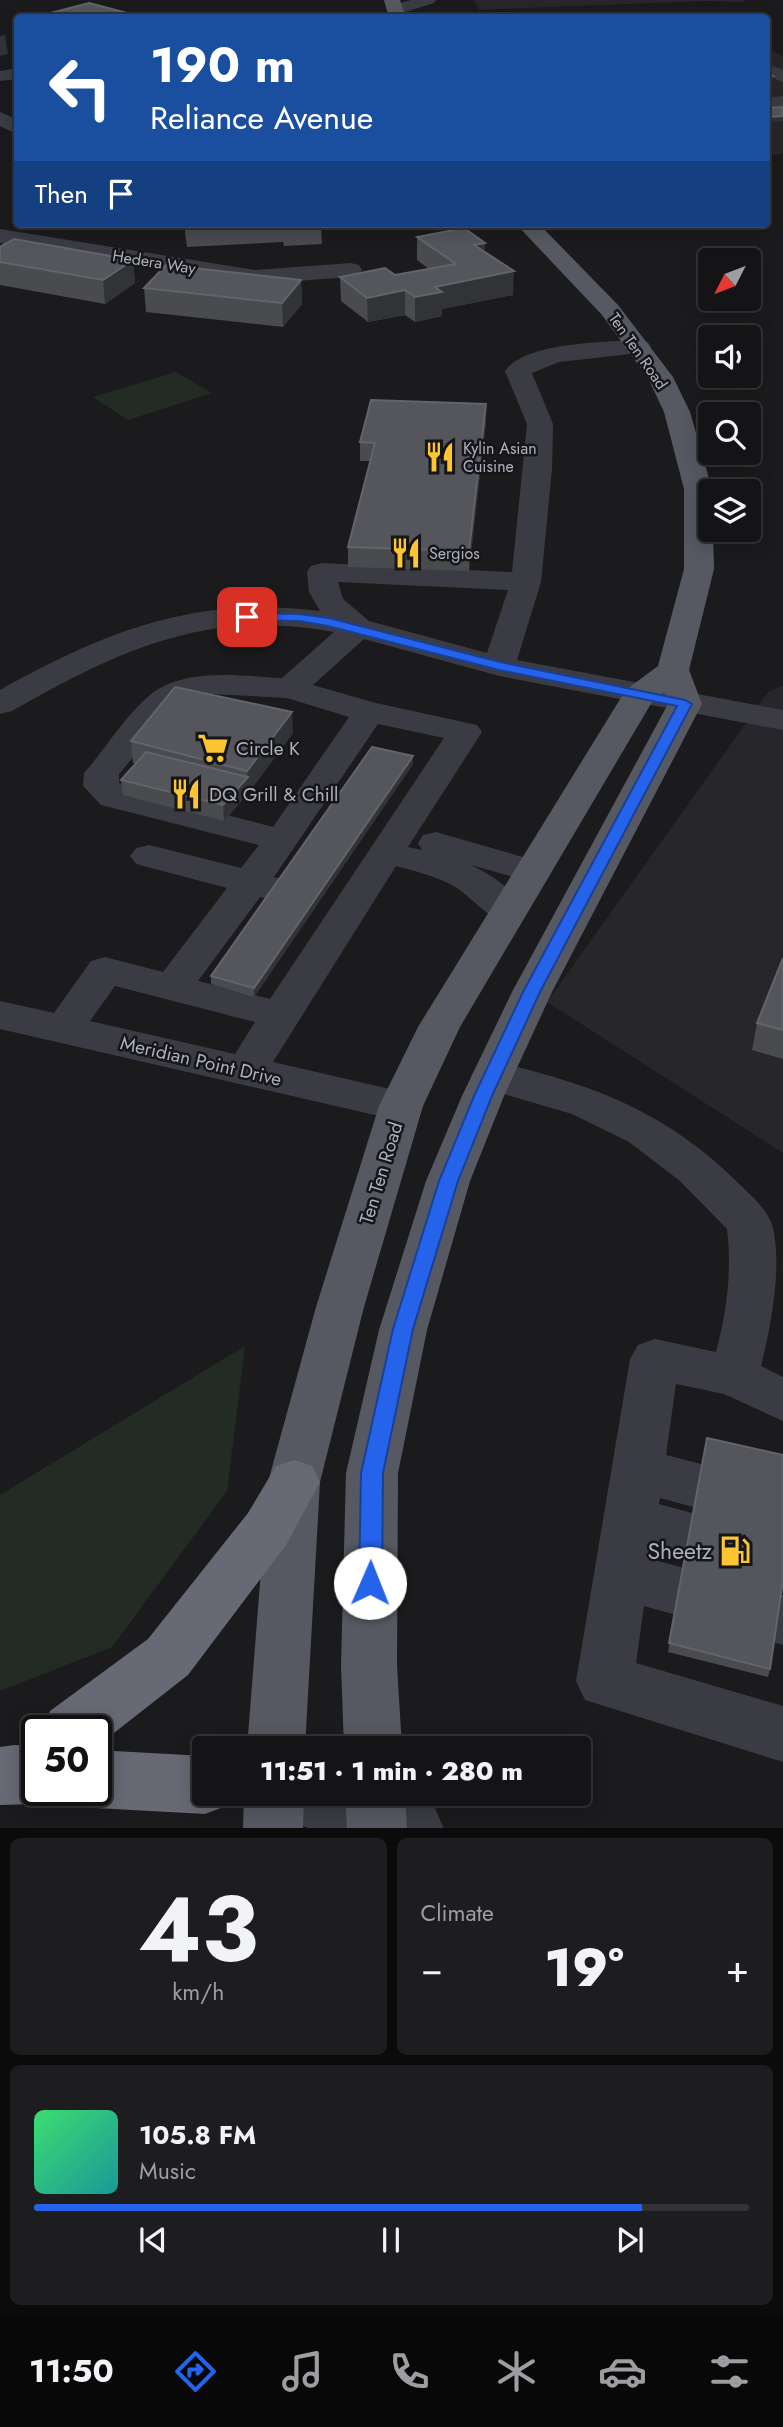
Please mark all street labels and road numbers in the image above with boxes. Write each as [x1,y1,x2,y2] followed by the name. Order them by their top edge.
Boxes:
[111,244,198,280] street label: Hedera Way
[603,308,673,394] street label: Ten Ten Road
[118,1029,285,1093] street label: Meridian Point Drive
[353,1118,409,1228] street label: Ten Ten Road

